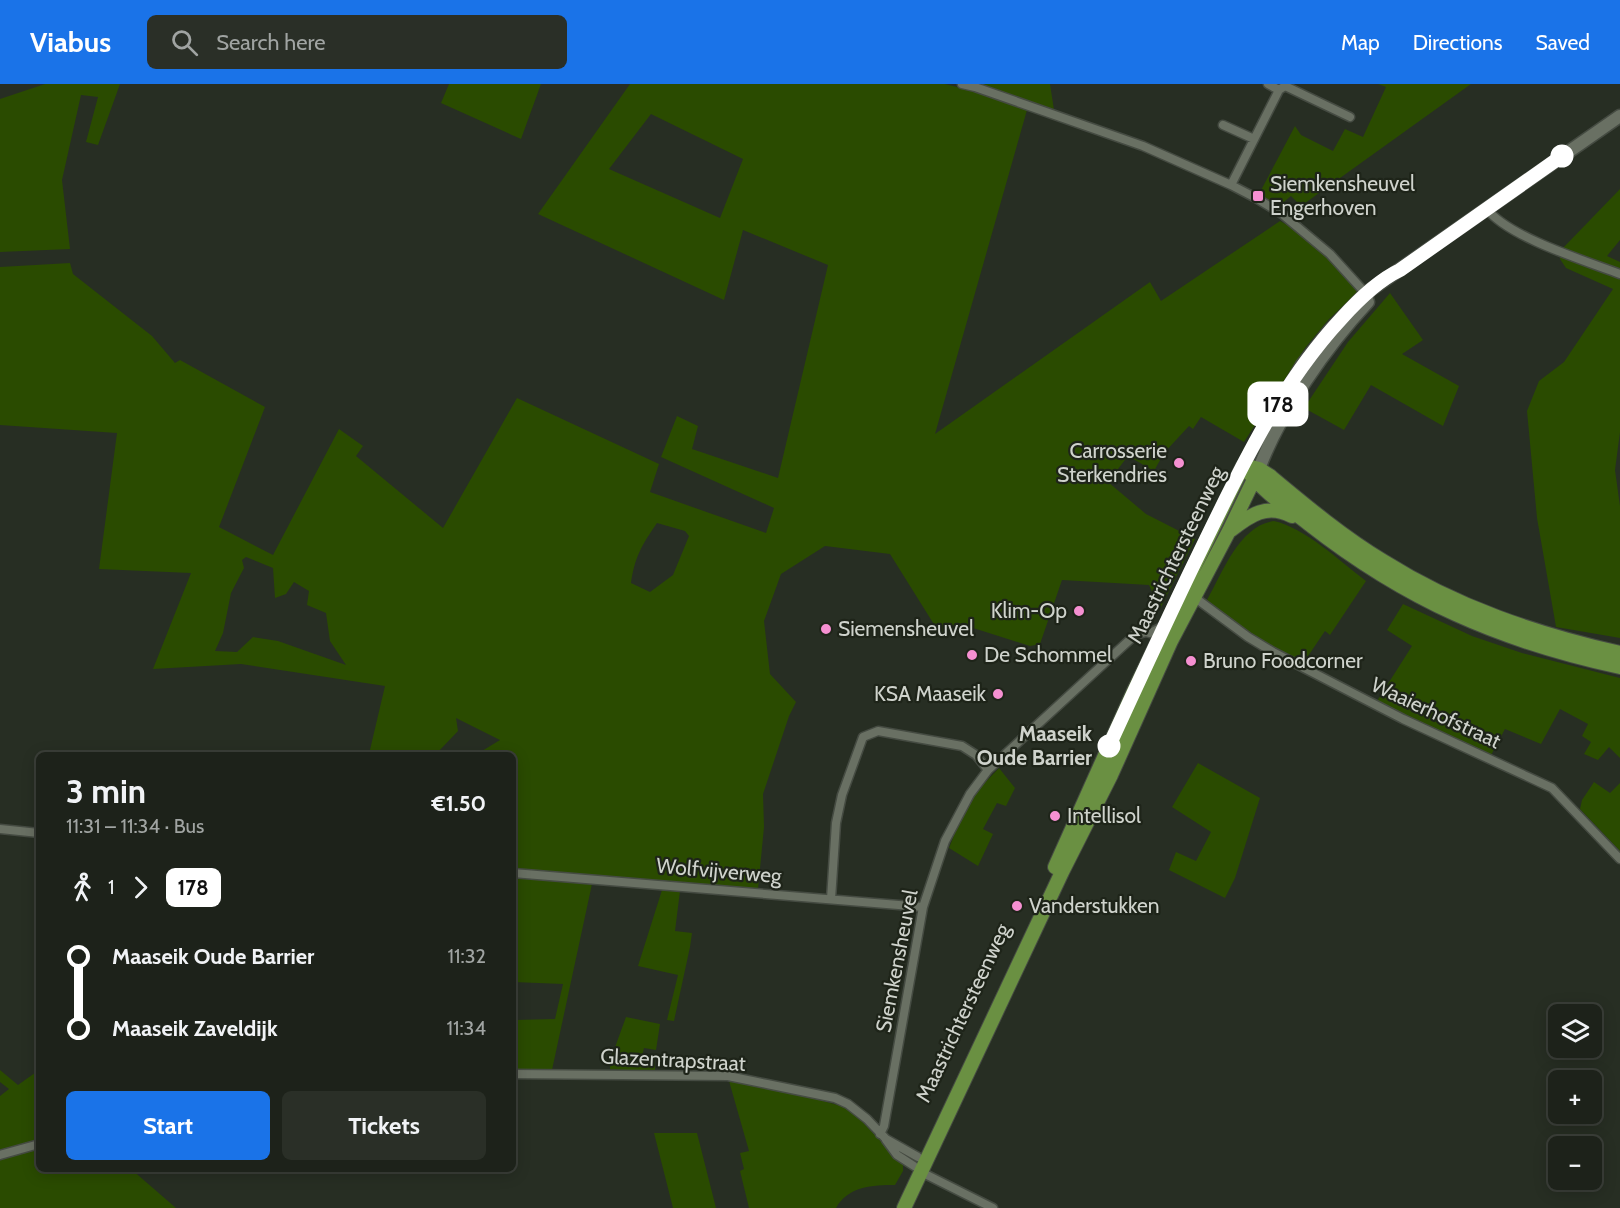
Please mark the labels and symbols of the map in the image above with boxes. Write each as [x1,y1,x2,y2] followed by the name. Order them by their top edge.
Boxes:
[1551,145,1573,167] unlabelled marker
[1270,171,1415,220] place label: Siemkensheuvel Engerhoven
[1251,189,1265,203] marker: Siemkensheuvel Engerhoven
[1244,384,1312,424] line badge: 178
[1057,438,1167,487] place label: Carrosserie Sterkendries
[1172,456,1186,470] marker: Carrosserie Sterkendries
[1122,462,1230,648] street label: Maastrichtersteenweg
[991,598,1067,623] place label: Klim-Op
[1072,604,1086,618] marker: Klim-Op
[838,616,974,641] place label: Siemensheuvel
[819,622,833,636] marker: Siemensheuvel
[984,642,1112,667] place label: De Schommel
[965,648,979,662] marker: De Schommel
[1203,648,1363,673] place label: Bruno Foodcorner
[1184,654,1198,668] marker: Bruno Foodcorner
[1367,672,1505,753] street label: Waaierhofstraat
[874,681,987,706] place label: KSA Maaseik
[991,687,1005,701] marker: KSA Maaseik
[977,721,1093,770] place label: Maaseik Oude Barrier
[1098,735,1120,757] marker: Maaseik Oude Barrier
[1067,803,1141,828] place label: Intellisol
[1048,809,1062,823] marker: Intellisol
[655,853,783,889] street label: Wolfvijverweg
[870,887,923,1034] street label: Siemkensheuvel
[1029,893,1159,918] place label: Vanderstukken
[1010,899,1024,913] marker: Vanderstukken
[910,919,1015,1106] street label: Maastrichtersteenweg
[600,1043,746,1076] street label: Glazentrapstraat

